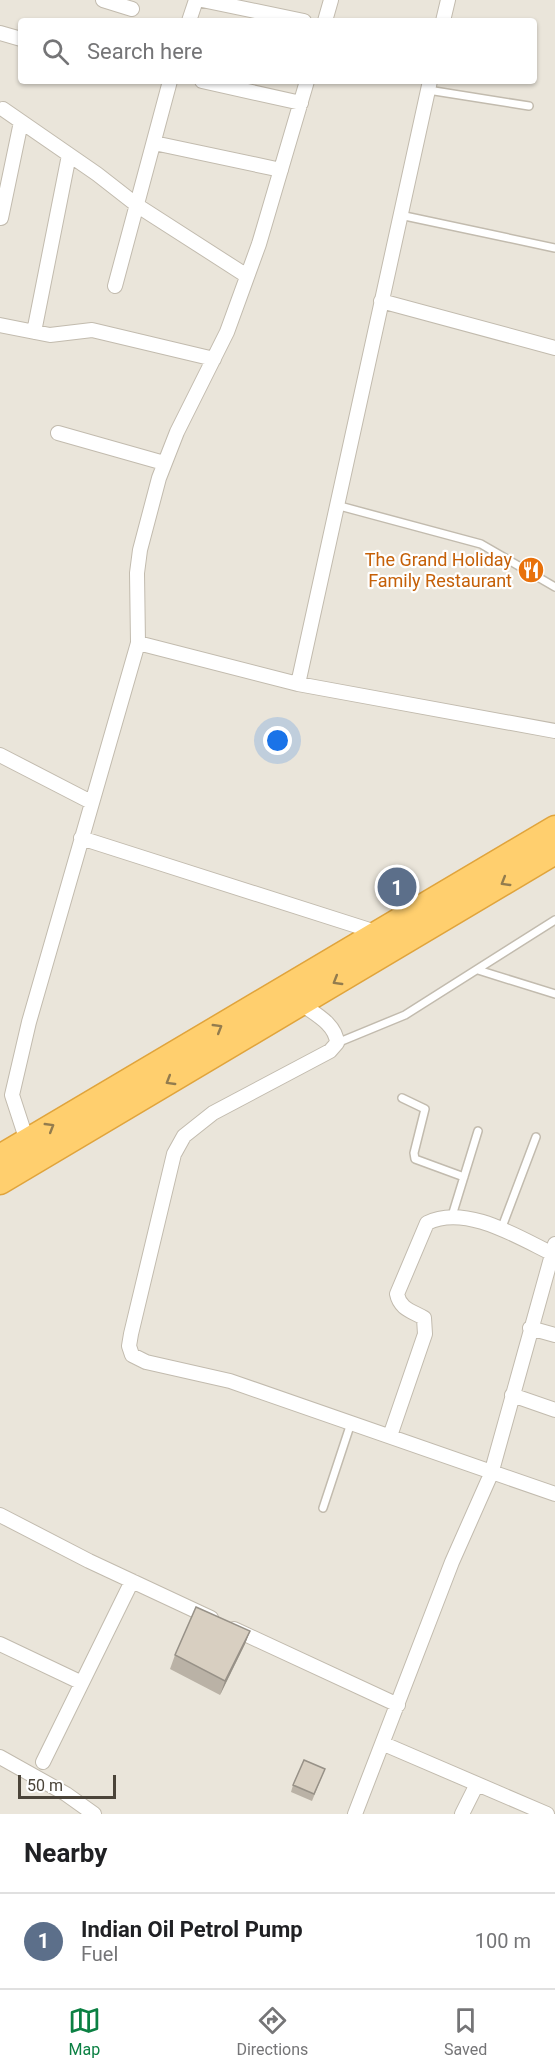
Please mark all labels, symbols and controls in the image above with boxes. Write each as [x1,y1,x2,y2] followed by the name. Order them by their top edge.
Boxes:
[18,18,537,84] search box
[39,35,72,68] icon: search
[87,39,203,64] text: Search here
[365,549,512,591] place label: The Grand Holiday Family Restaurant
[516,555,546,585] restaurant icon: The Grand Holiday Family Restaurant
[263,726,292,755] your location
[378,864,416,910] pin: 1
[501,874,511,886] one-way arrow
[333,974,343,986] one-way arrow
[212,1023,222,1035] one-way arrow
[166,1074,176,1085] one-way arrow
[44,1123,54,1134] one-way arrow
[18,1772,116,1800] scale bar
[27,1776,63,1795] text: 50 m
[24,1838,107,1868] text: Nearby
[81,1917,303,1942] text: Indian Oil Petrol Pump
[38,1929,49,1953] text: 1
[475,1929,531,1953] text: 100 m
[81,1942,118,1966] text: Fuel
[68,2004,101,2059] tab: Map
[236,2004,308,2059] tab: Directions
[444,2004,487,2059] tab: Saved

